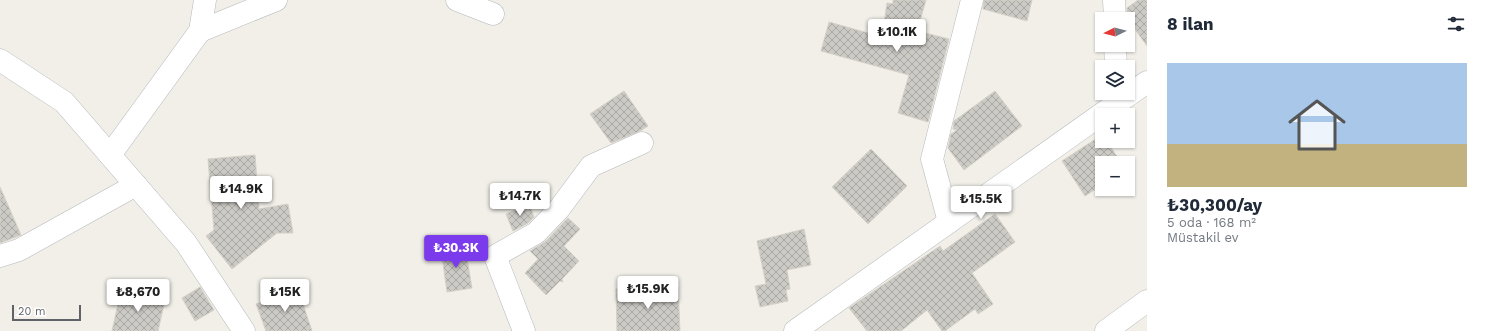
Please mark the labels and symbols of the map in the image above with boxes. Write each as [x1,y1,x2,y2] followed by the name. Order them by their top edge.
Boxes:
[1095,12,1135,52] north arrow
[864,19,930,53] pin: ₺10.1K
[208,176,274,210] pin: ₺14.9K
[487,183,553,217] pin: ₺14.7K
[948,186,1014,220] pin: ₺15.5K
[423,235,489,269] pin: ₺30.3K
[615,276,681,310] pin: ₺15.9K
[105,279,171,313] pin: ₺8,670
[261,279,309,313] pin: ₺15K
[12,303,81,322] scale bar

